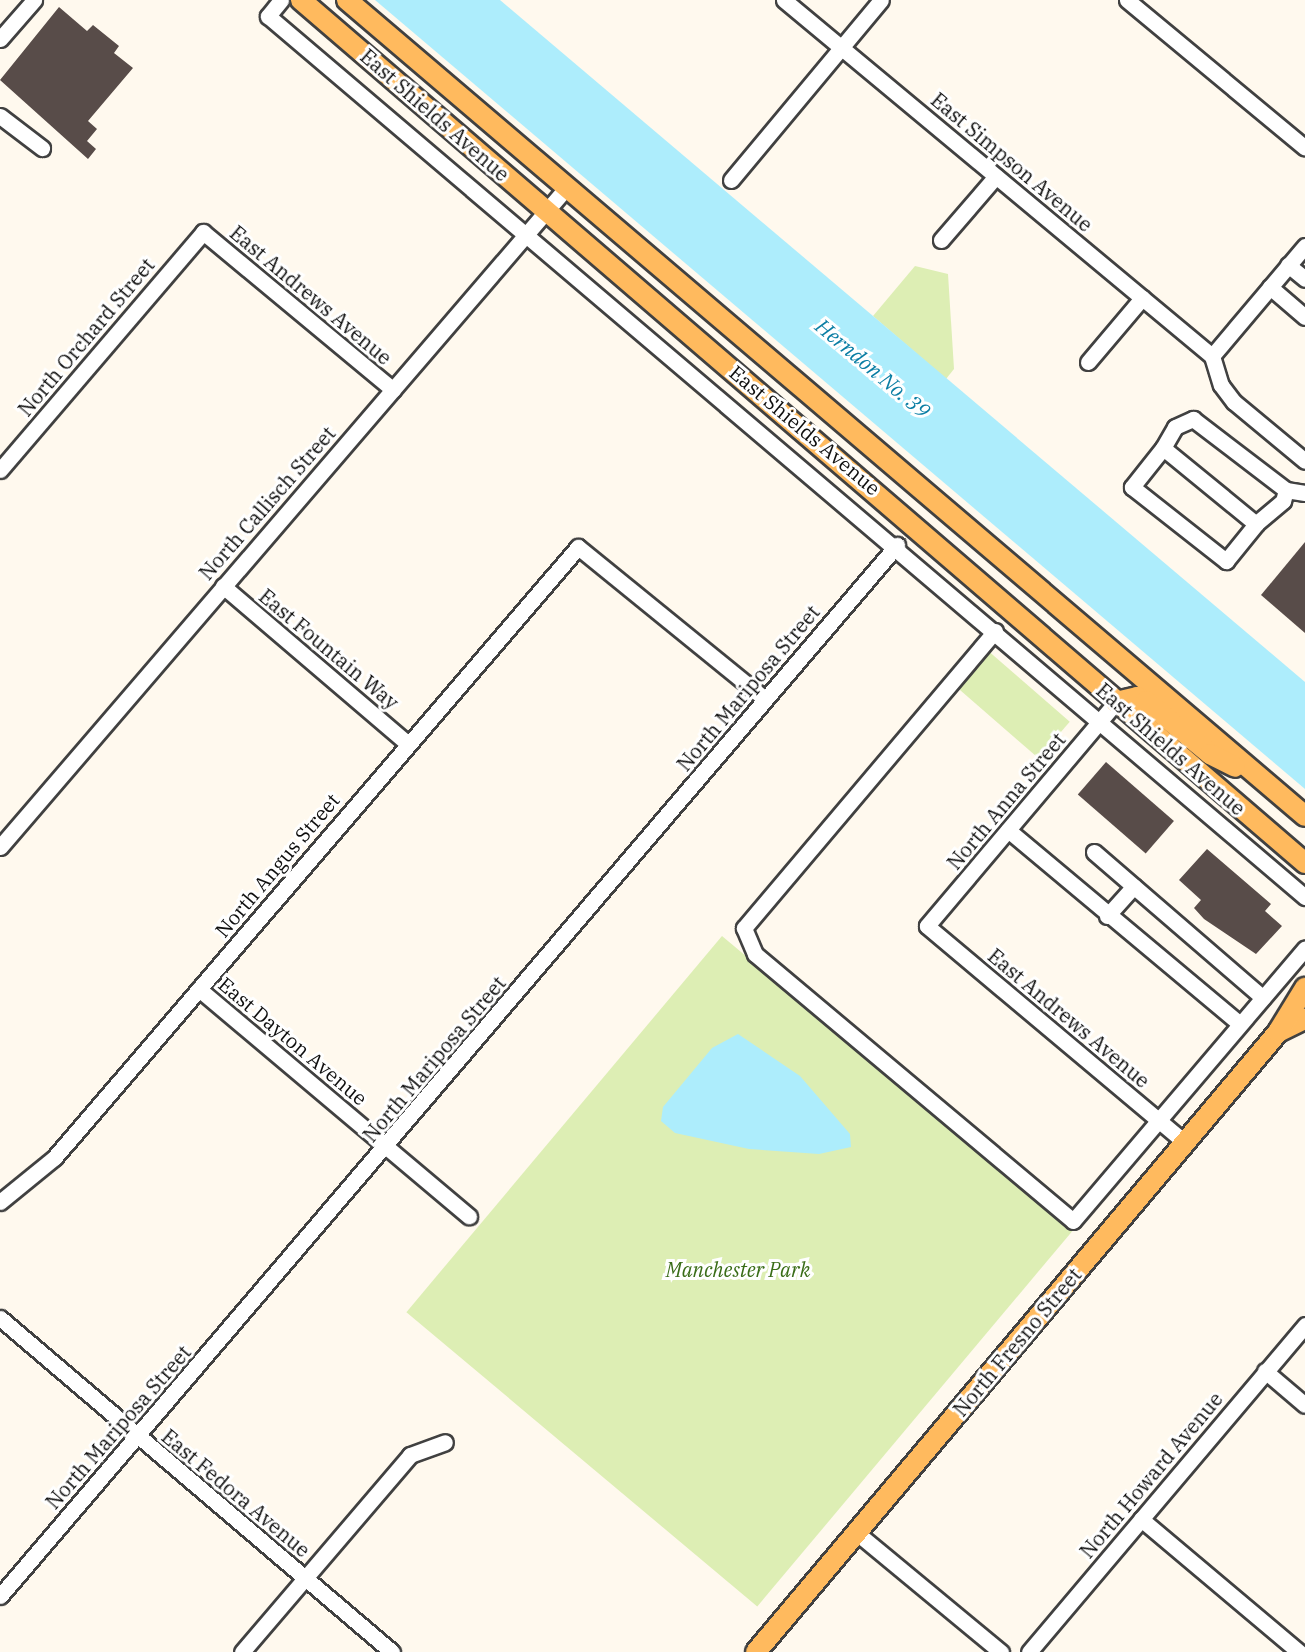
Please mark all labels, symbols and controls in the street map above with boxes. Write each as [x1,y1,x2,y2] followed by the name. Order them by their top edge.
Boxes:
[356,44,514,186] street label: East Shields Avenue
[926,88,1098,236] street label: East Simpson Avenue
[225,220,397,370] street label: East Andrews Avenue
[13,253,159,421] street label: North Orchard Street
[811,313,935,423] water label: Herndon No. 39
[725,360,885,500] street label: East Shields Avenue
[194,421,340,585] street label: North Callisch Street
[254,584,404,714] street label: East Fountain Way
[672,600,824,776] street label: North Mariposa Street
[1092,678,1250,820] street label: East Shields Avenue
[942,728,1070,874] street label: North Anna Street
[210,788,344,942] street label: North Angus Street
[983,943,1155,1093] street label: East Andrews Avenue
[358,971,510,1147] street label: North Mariposa Street
[214,972,372,1110] street label: East Dayton Avenue
[666,1257,810,1281] park label: Manchester Park
[948,1263,1086,1421] street label: North Fresno Street
[40,1340,196,1514] street label: North Mariposa Street
[1075,1387,1227,1563] street label: North Howard Avenue
[157,1424,315,1562] street label: East Fedora Avenue

